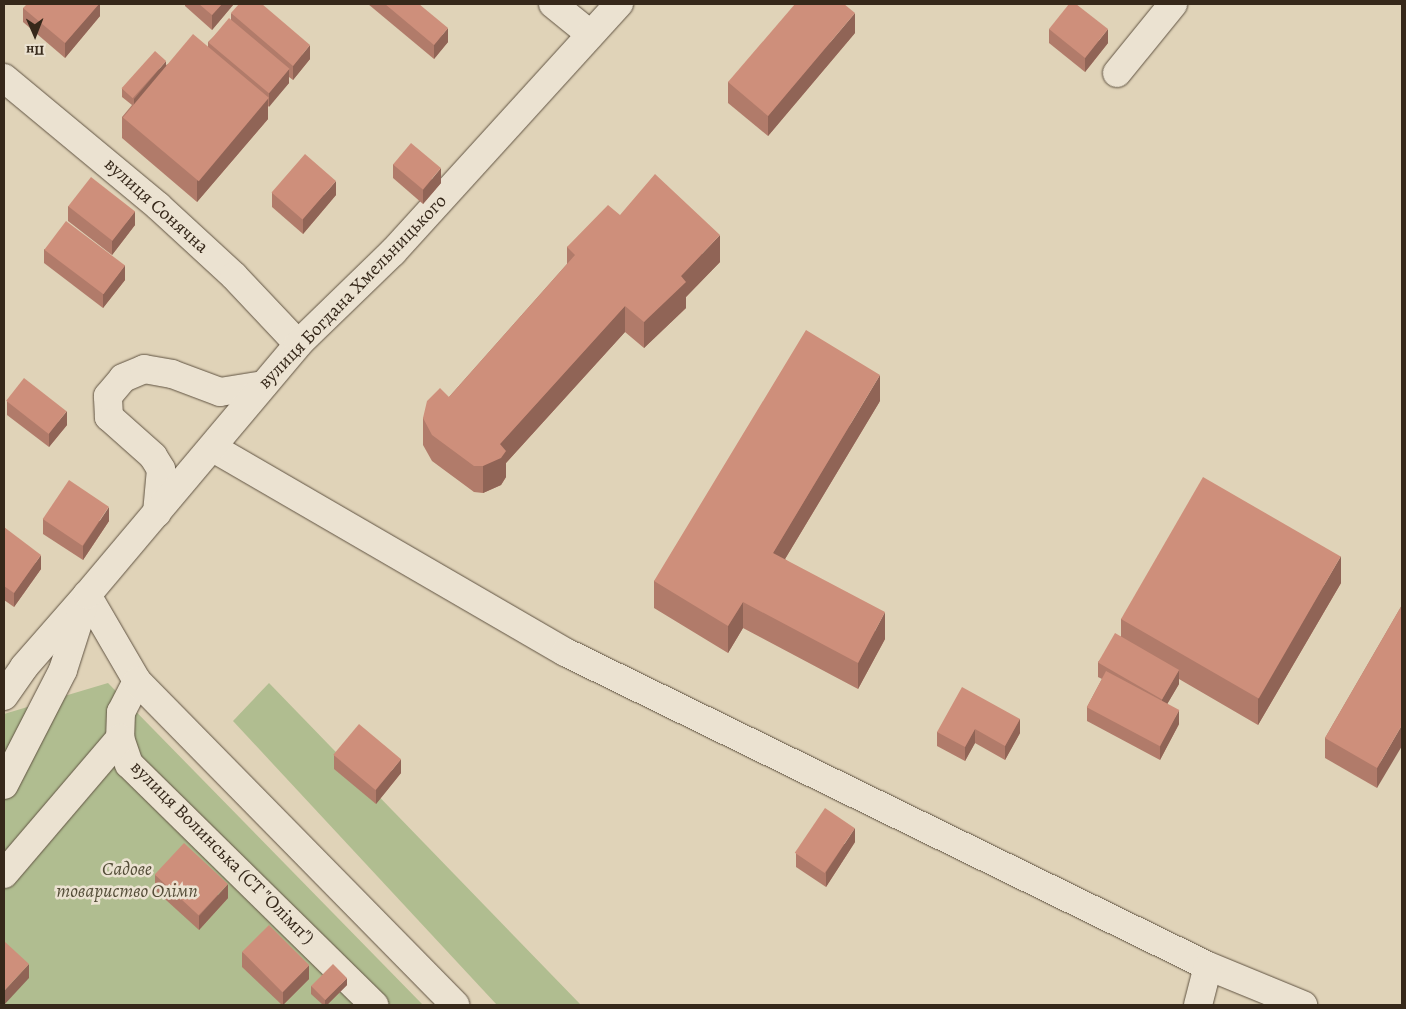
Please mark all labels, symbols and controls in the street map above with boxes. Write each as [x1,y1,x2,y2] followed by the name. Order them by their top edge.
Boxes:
[10,10,60,60] north arrow
[26,41,45,60] text: Пн
[99,153,213,259] street label: вулиця Сонячна
[254,190,452,394] street label: вулиця Богдана Хмельницького
[125,756,319,950] street label: вулиця Волинська (СТ "Олімп")
[56,859,198,903] park label: Садове товариство Олімп

